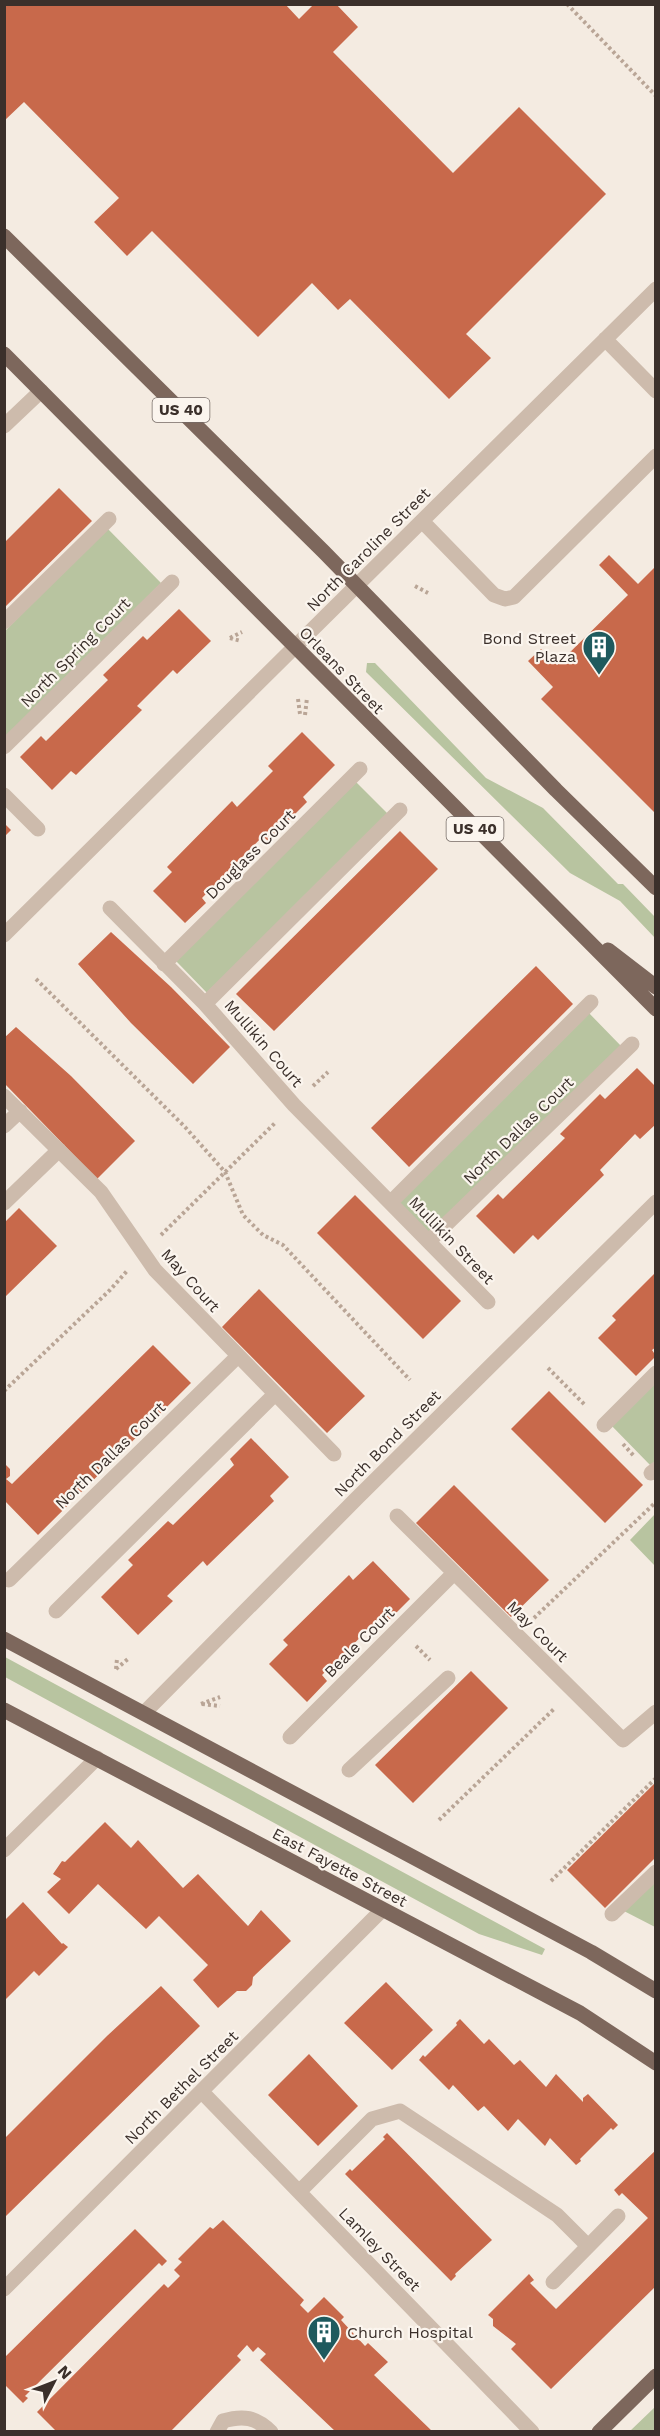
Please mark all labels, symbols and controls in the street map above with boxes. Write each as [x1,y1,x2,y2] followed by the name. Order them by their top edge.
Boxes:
[152,398,210,422] road number: US 40
[303,483,434,615] street label: North Caroline Street
[17,593,134,711] street label: North Spring Court
[295,623,388,718] street label: Orleans Street
[482,629,576,666] place label: Bond Street Plaza
[581,629,617,676] building icon: Bond Street Plaza
[202,805,299,903] street label: Douglass Court
[446,817,504,841] road number: US 40
[221,996,307,1091] street label: Mullikin Court
[459,1073,578,1188] street label: North Dallas Court
[405,1193,498,1288] street label: Mullikin Street
[157,1245,224,1316] street label: May Court
[330,1386,445,1501] street label: North Bond Street
[51,1398,170,1513] street label: North Dallas Court
[503,1597,572,1666] street label: May Court
[320,1603,399,1681] street label: Beale Court
[269,1824,411,1911] street label: East Fayette Street
[121,2026,242,2148] street label: North Bethel Street
[335,2204,425,2295] street label: Lamley Street
[306,2314,342,2361] building icon: Church Hospital
[347,2323,473,2342] place label: Church Hospital
[24,2352,84,2412] north arrow
[54,2362,76,2383] text: N

